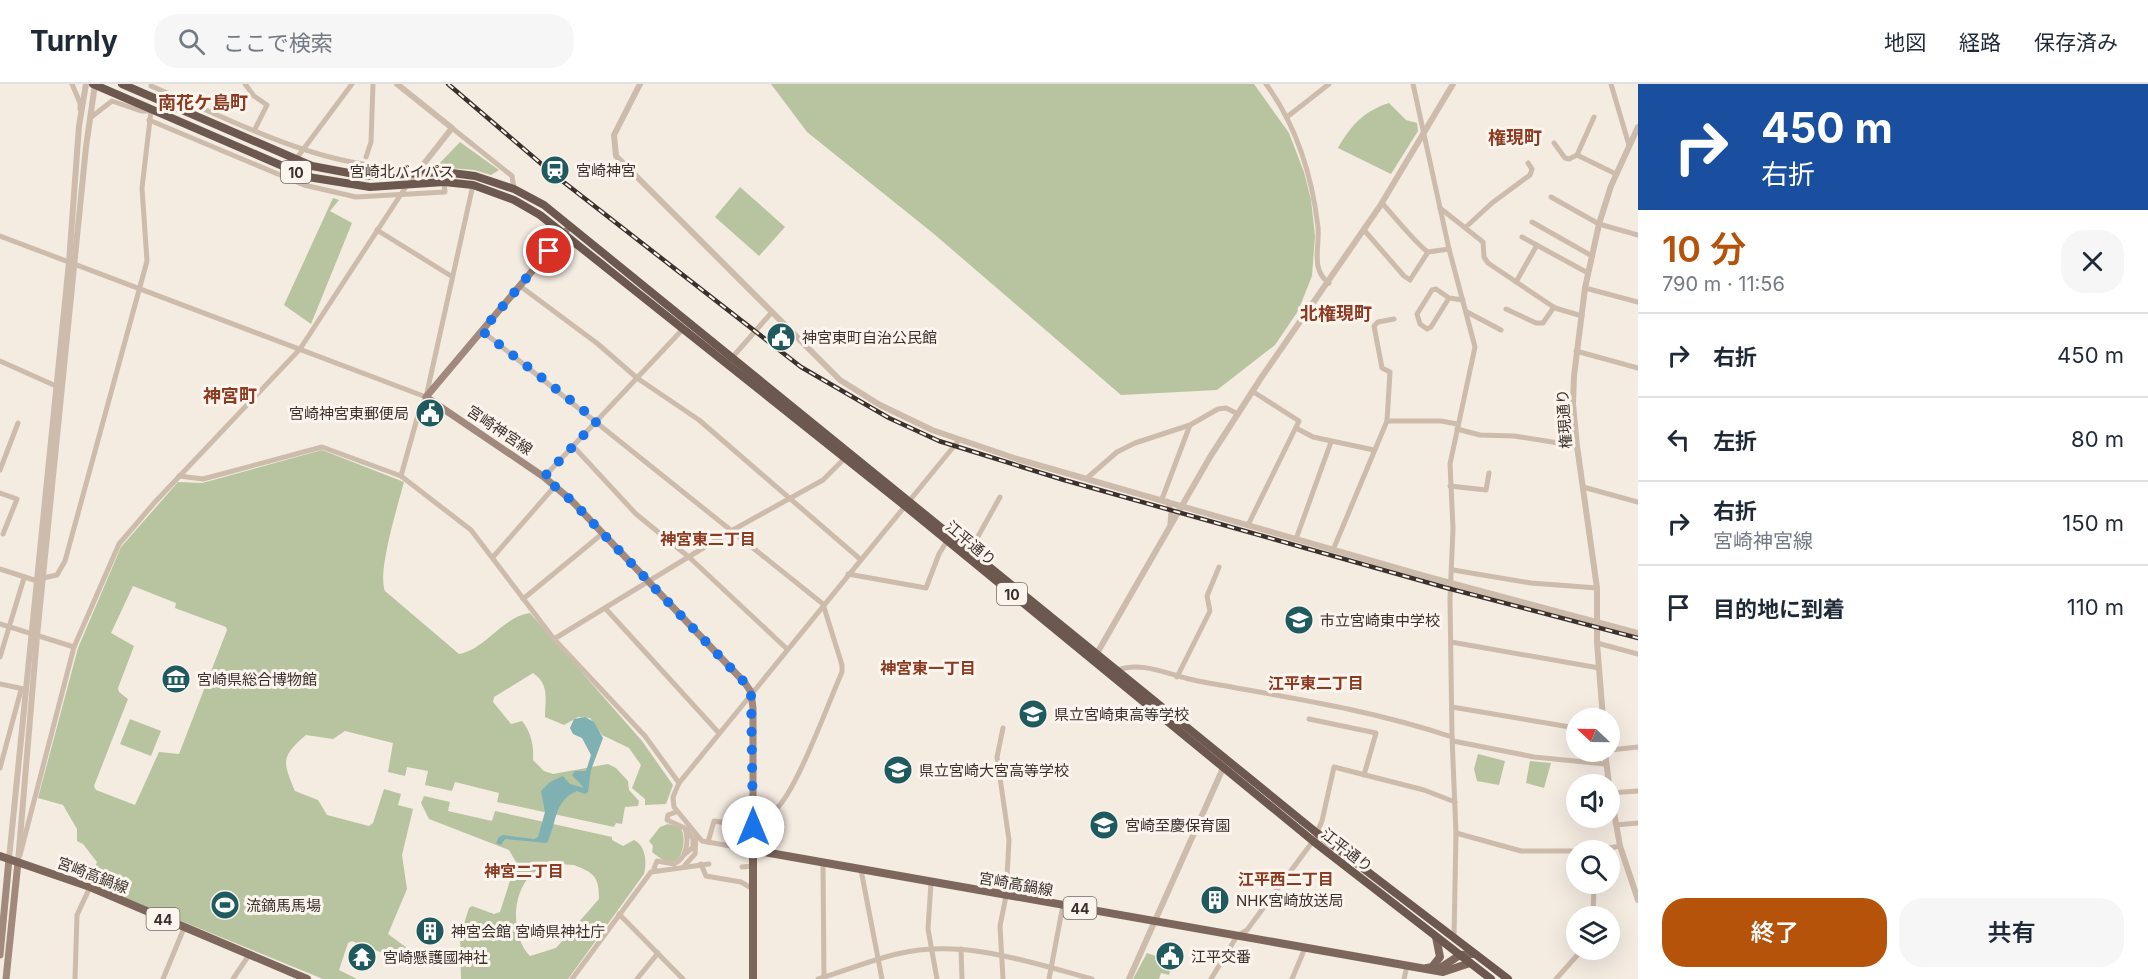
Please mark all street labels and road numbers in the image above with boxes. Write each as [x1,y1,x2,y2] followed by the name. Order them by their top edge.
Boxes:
[281,161,311,183] road number: 10
[350,162,454,181] street label: 宮崎北バイパス
[1552,388,1576,450] street label: 権現通り
[464,401,536,459] street label: 宮崎神宮線
[942,516,1000,570] street label: 江平通り
[997,583,1027,605] road number: 10
[1318,824,1376,876] street label: 江平通り
[55,853,131,897] street label: 宮崎高鍋線
[977,868,1055,900] street label: 宮崎高鍋線
[1064,897,1096,919] road number: 44
[146,908,180,930] road number: 44

